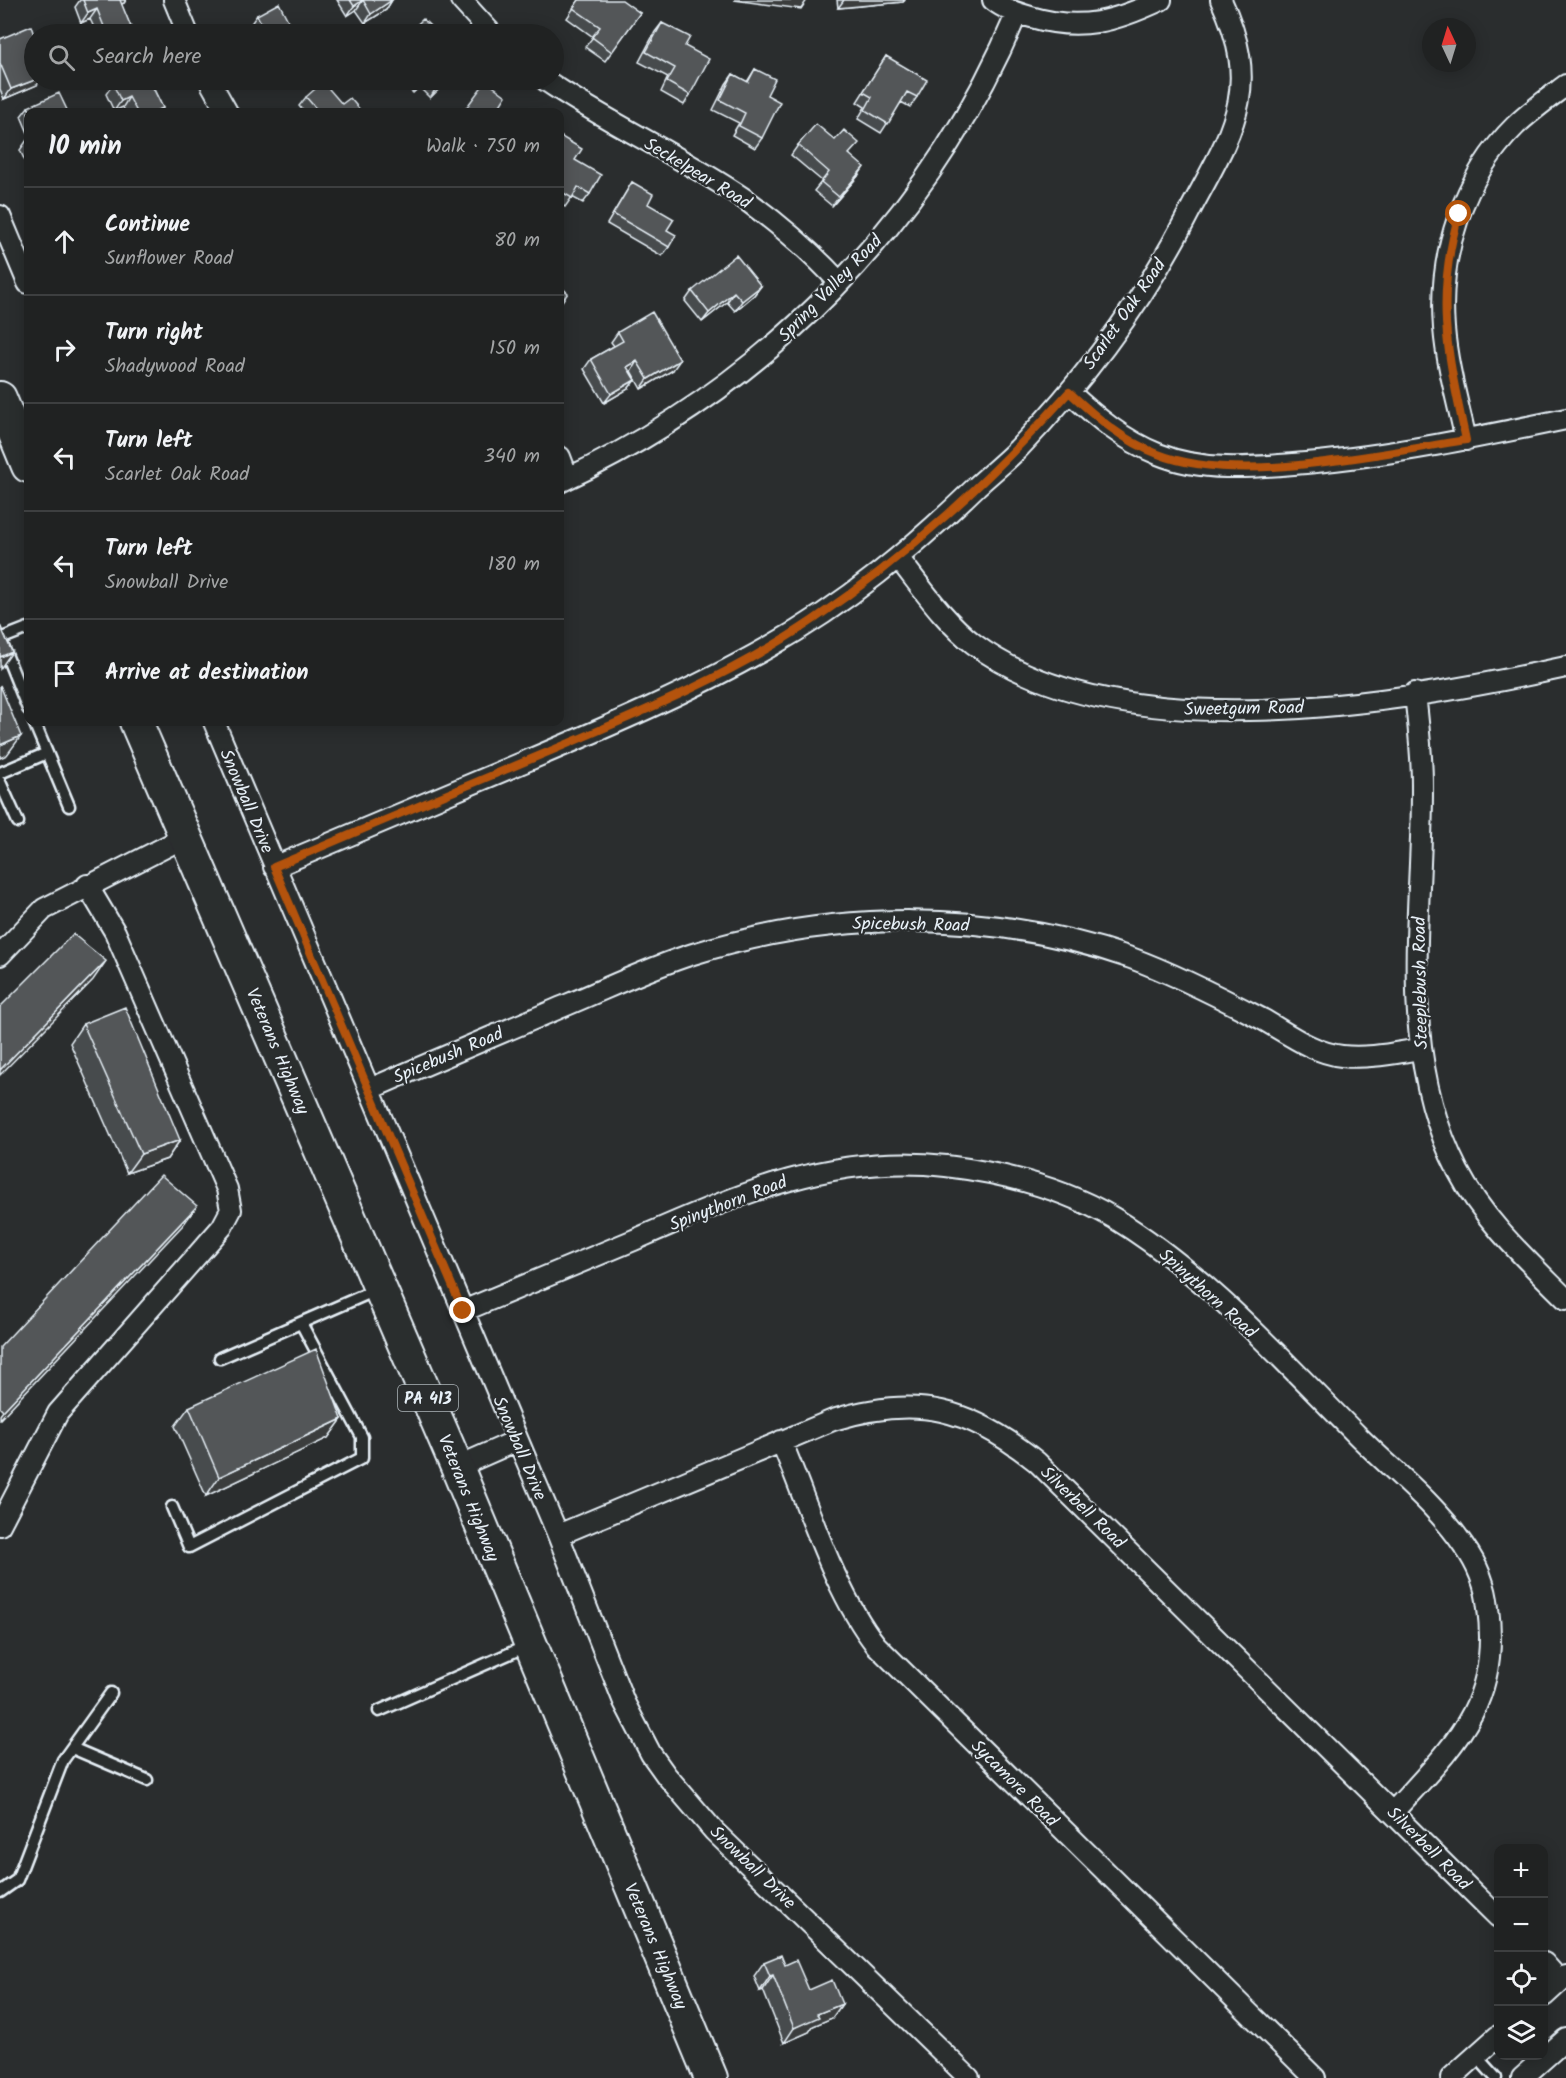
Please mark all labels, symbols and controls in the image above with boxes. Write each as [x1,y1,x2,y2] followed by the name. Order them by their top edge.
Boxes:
[1422,18,1476,72] north arrow
[24,24,564,90] search box
[93,40,201,75] text: Search here
[45,41,78,74] icon: search
[48,126,122,168] text: 10 min
[426,131,540,163] text: Walk · 750 m
[638,131,757,218] street label: Seckelpear Road
[1445,200,1471,226] route start
[105,208,190,243] text: Continue
[48,225,81,258] icon: ahead
[494,225,540,257] text: 80 m
[772,228,891,350] street label: Spring Valley Road
[105,243,233,275] text: Sunflower Road
[1076,253,1175,376] street label: Scarlet Oak Road
[105,316,203,351] text: Turn right
[48,333,81,366] icon: right
[489,333,540,365] text: 150 m
[105,351,245,383] text: Shadywood Road
[105,424,192,459] text: Turn left
[48,441,81,474] icon: left
[484,441,540,473] text: 340 m
[105,459,249,491] text: Scarlet Oak Road
[105,532,192,567] text: Turn left
[48,549,81,582] icon: left
[488,549,540,581] text: 180 m
[105,567,228,599] text: Snowball Drive
[105,656,308,691] text: Arrive at destination
[48,657,81,690] icon: arrive
[1184,694,1305,725] street label: Sweetgum Road
[211,745,281,858] street label: Snowball Drive
[852,910,971,941] street label: Spicebush Road
[1406,915,1437,1050] street label: Steeplebush Road
[237,984,317,1120] street label: Veterans Highway
[389,1020,509,1093] street label: Spicebush Road
[665,1168,793,1240] street label: Spinythorn Road
[1151,1242,1264,1347] street label: Spinythorn Road
[449,1297,475,1323] route end
[398,1385,458,1411] road number: PA 413
[484,1392,554,1505] street label: Snowball Drive
[429,1430,507,1567] street label: Veterans Highway
[1032,1460,1132,1557] street label: Silverbell Road
[963,1733,1065,1835] street label: Sycamore Road
[1379,1800,1478,1899] street label: Silverbell Road
[702,1819,802,1917] street label: Snowball Drive
[1494,1844,1548,2060] map controls
[1494,1844,1548,1898] button: +
[615,1879,695,2015] street label: Veterans Highway
[1494,1898,1548,1952] button: −
[1494,1952,1548,2006] button: locate
[1494,2006,1548,2060] button: layers

